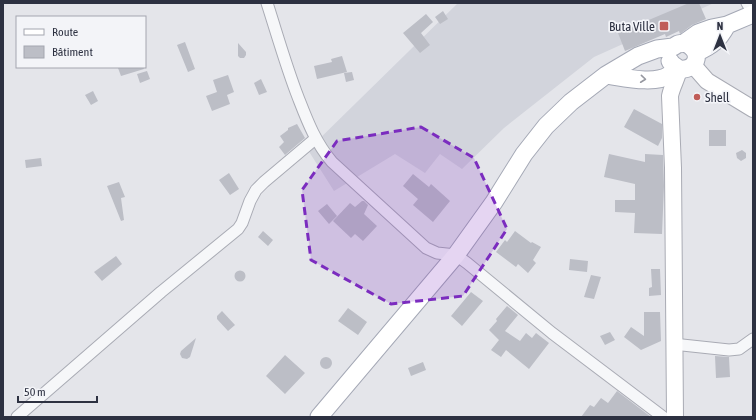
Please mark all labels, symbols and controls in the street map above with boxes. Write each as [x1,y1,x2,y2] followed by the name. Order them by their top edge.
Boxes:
[16,16,146,68] legend
[700,16,740,56] north arrow
[609,19,655,34] place label: Buta Ville
[658,20,670,32] marker: Buta Ville
[717,20,723,32] text: N
[52,25,78,39] text: Route
[52,45,93,59] text: Bâtiment
[640,74,646,83] one-way arrow
[705,90,730,105] place label: Shell
[692,92,702,102] marker: Shell
[18,378,97,404] scale bar
[24,385,46,399] text: 50 m

